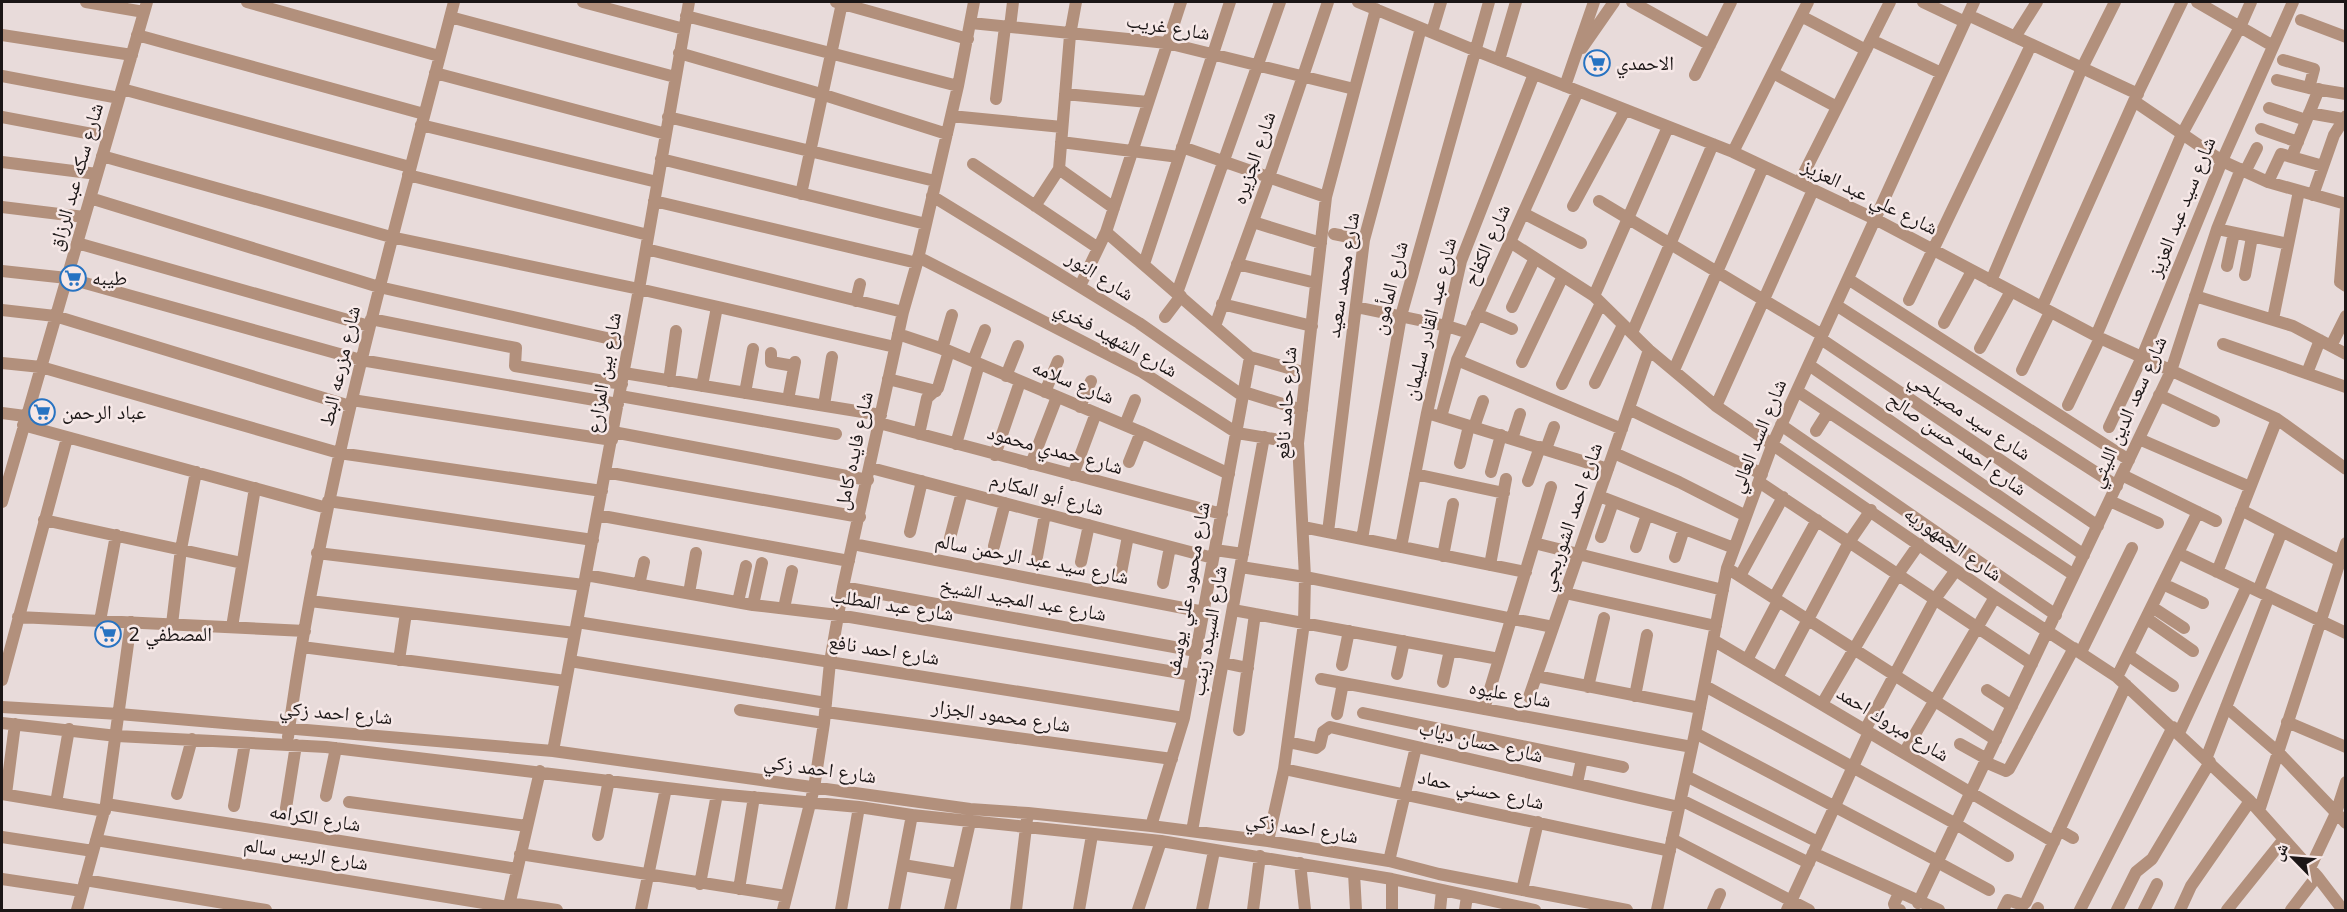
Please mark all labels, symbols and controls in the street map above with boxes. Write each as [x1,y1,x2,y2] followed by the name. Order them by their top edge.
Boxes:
[1124,7,1212,47] street label: شارع غريب
[1582,48,1612,78] supermarket icon: الاحمدي
[1616,50,1674,79] place label: الاحمدي
[42,100,110,254] street label: شارع سكه عبد الرزاق
[1225,108,1283,208] street label: شارع الجزيره
[2141,133,2222,282] street label: شارع سيد عبد العزيز
[1796,152,1942,243] street label: شارع علي عبد العزيز
[1457,200,1517,290] street label: شارع الكفاح
[1320,210,1366,340] street label: شارع محمد سعيد
[1397,235,1463,403] street label: شارع عبد القادر سليمان
[1365,238,1415,338] street label: شارع المأمون
[1060,244,1139,307] street label: شارع النور
[58,263,88,293] supermarket icon: طيبه
[92,265,127,292] place label: طيبه
[1049,294,1182,386] street label: شارع الشهيد فخري
[313,303,367,429] street label: شارع مزرعه البط
[580,310,628,436] street label: شارع بين المزارع
[2082,332,2175,493] street label: شارع سعد الدين الليثي
[1269,346,1303,460] street label: شارع حامد نافع
[1028,353,1118,411] street label: شارع سلامه
[1902,365,2036,469] street label: شارع سيد مصيلحي
[1723,375,1795,498] street label: شارع السد العالي
[1882,386,2032,502] street label: شارع احمد حسن صالح
[828,389,880,513] street label: شارع فايده كامل
[27,397,57,427] supermarket icon: عباد الرحمن
[62,399,146,426] place label: عباد الرحمن
[984,419,1126,483] street label: شارع حمدي محمود
[1533,439,1611,596] street label: شارع احمد الشوربجي
[987,466,1107,522] street label: شارع أبو المكارم
[1159,500,1219,678] street label: شارع محمود علي يوسف
[1898,500,2008,588] street label: شارع الجمهوريه
[933,527,1131,591] street label: شارع سيد عبد الرحمن سالم
[1184,564,1234,698] street label: شارع السيده زينب
[937,572,1109,628] street label: شارع عبد المجيد الشيخ
[828,582,956,628] street label: شارع عبد المطلب
[93,619,123,649] supermarket icon: المصطفي 2
[128,621,212,650] place label: المصطفي 2
[827,628,941,672] street label: شارع احمد نافع
[1467,674,1553,714] street label: شارع عليوه
[1832,680,1954,768] street label: شارع مبروك احمد
[929,693,1072,739] street label: شارع محمود الجزار
[278,695,394,733] street label: شارع احمد زكي
[1416,715,1546,769] street label: شارع حسان دياب
[762,748,878,792] street label: شارع احمد زكي
[1415,763,1546,819] street label: شارع حسني حماد
[267,797,363,839] street label: شارع الكرامه
[1244,806,1360,852] street label: شارع احمد زكي
[2263,828,2323,888] north arrow
[242,831,370,877] street label: شارع الريس سالم
[2267,840,2294,864] text: ش

